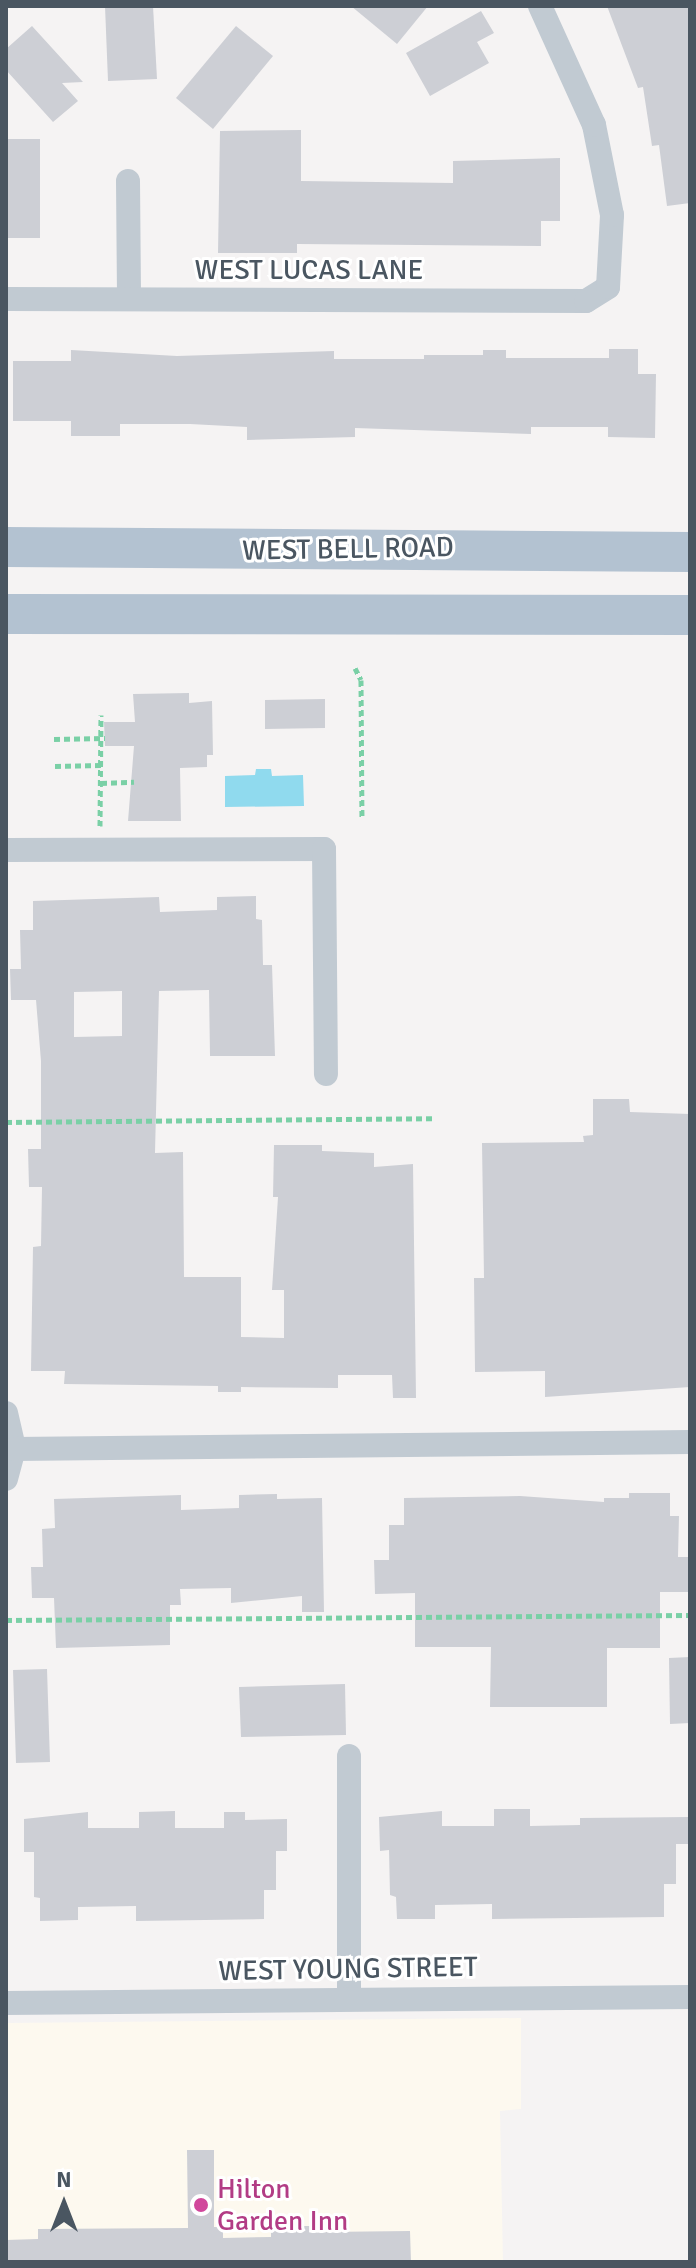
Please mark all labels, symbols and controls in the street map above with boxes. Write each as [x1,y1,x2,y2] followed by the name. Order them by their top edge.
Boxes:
[195,253,423,287] street label: WEST LUCAS LANE
[242,530,454,568] street label: WEST BELL ROAD
[218,1950,478,1988] street label: WEST YOUNG STREET
[24,2164,104,2244] north arrow
[56,2166,72,2193] text: N
[217,2172,348,2238] place label: Hilton Garden Inn
[192,2196,210,2214] marker: Hilton Garden Inn

